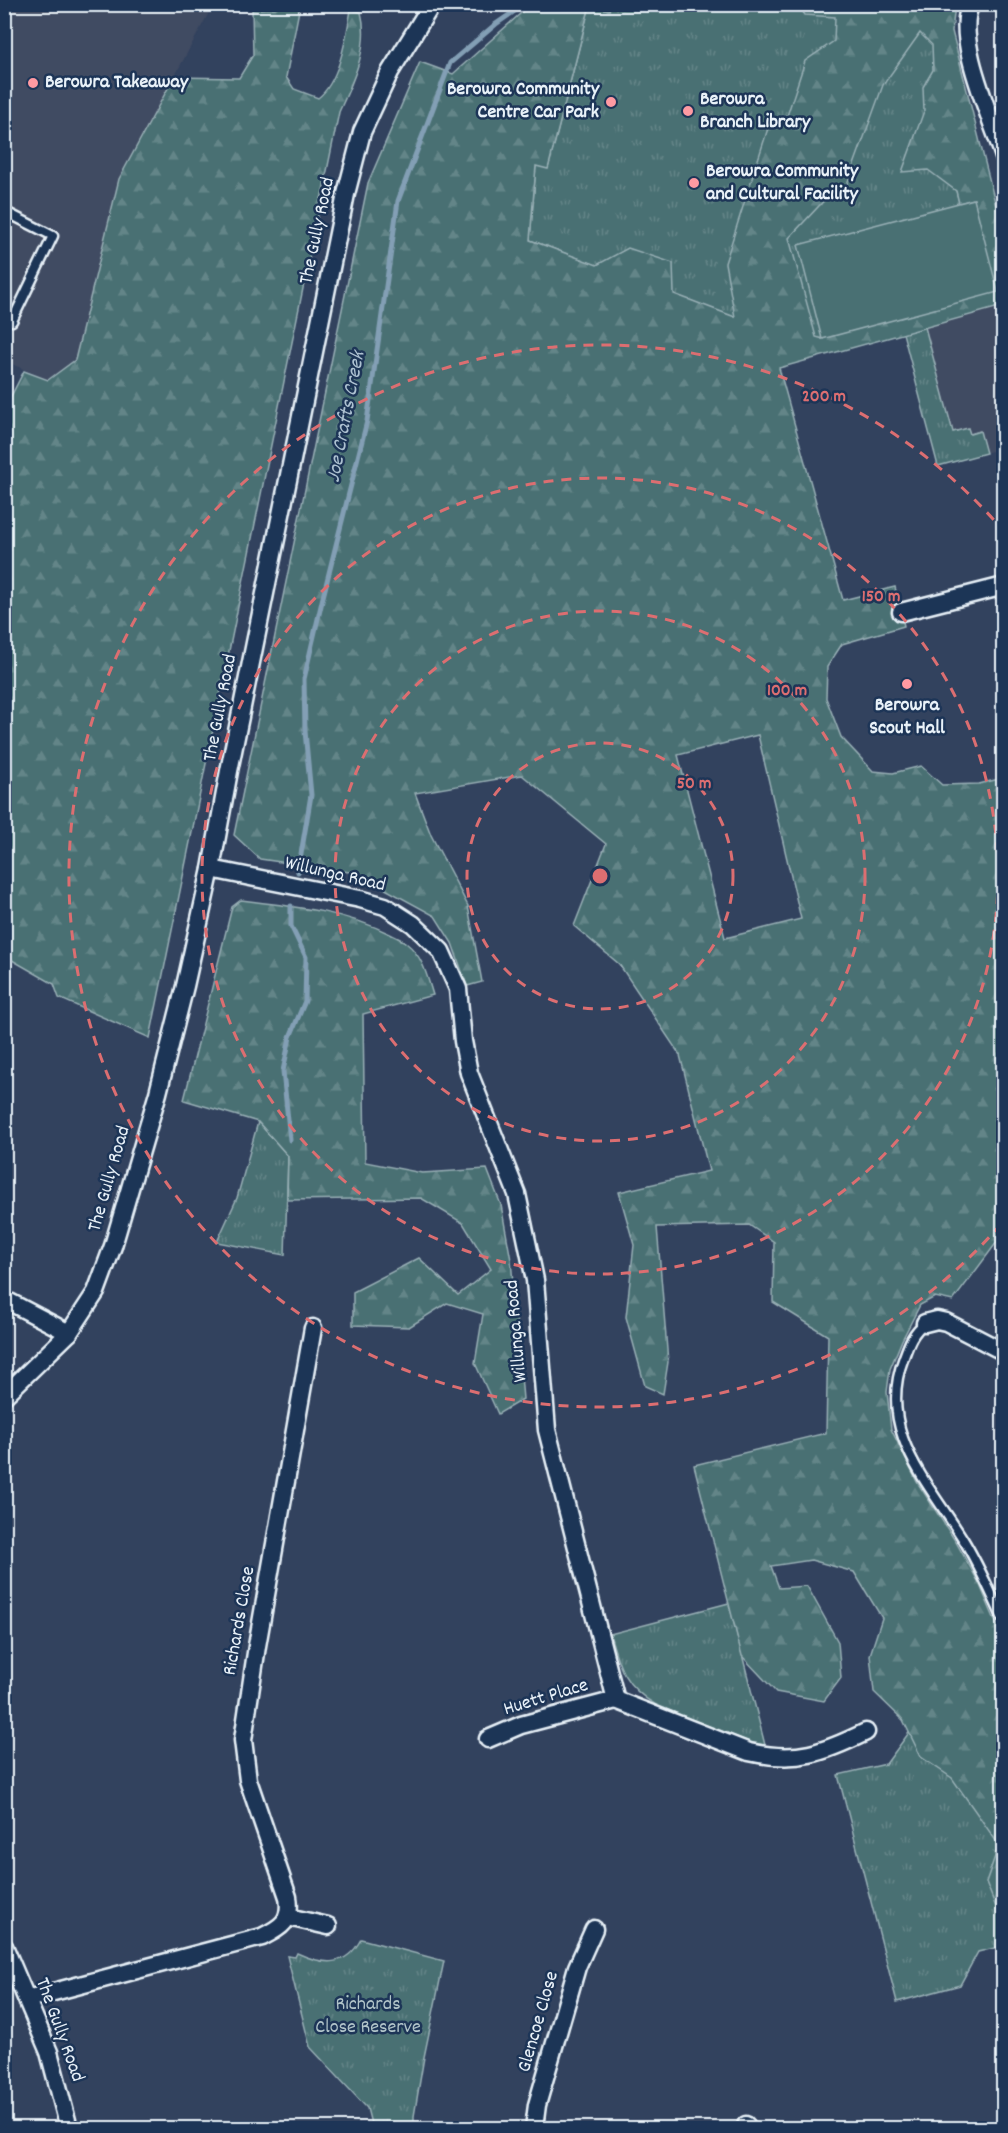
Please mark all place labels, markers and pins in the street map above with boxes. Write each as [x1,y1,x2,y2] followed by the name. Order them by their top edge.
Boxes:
[45,69,189,97] place label: Berowra Takeaway
[26,76,40,90] marker: Berowra Takeaway
[447,76,600,127] place label: Berowra Community Centre Car Park
[700,86,811,137] place label: Berowra Branch Library
[604,95,618,109] marker: Berowra Community Centre Car Park
[681,104,695,118] marker: Berowra Branch Library
[706,158,859,209] place label: Berowra Community and Cultural Facility
[687,176,701,190] marker: Berowra Community and Cultural Facility
[900,677,914,691] marker: Berowra Scout Hall
[869,692,945,743] place label: Berowra Scout Hall
[590,866,610,886] centre of rings

